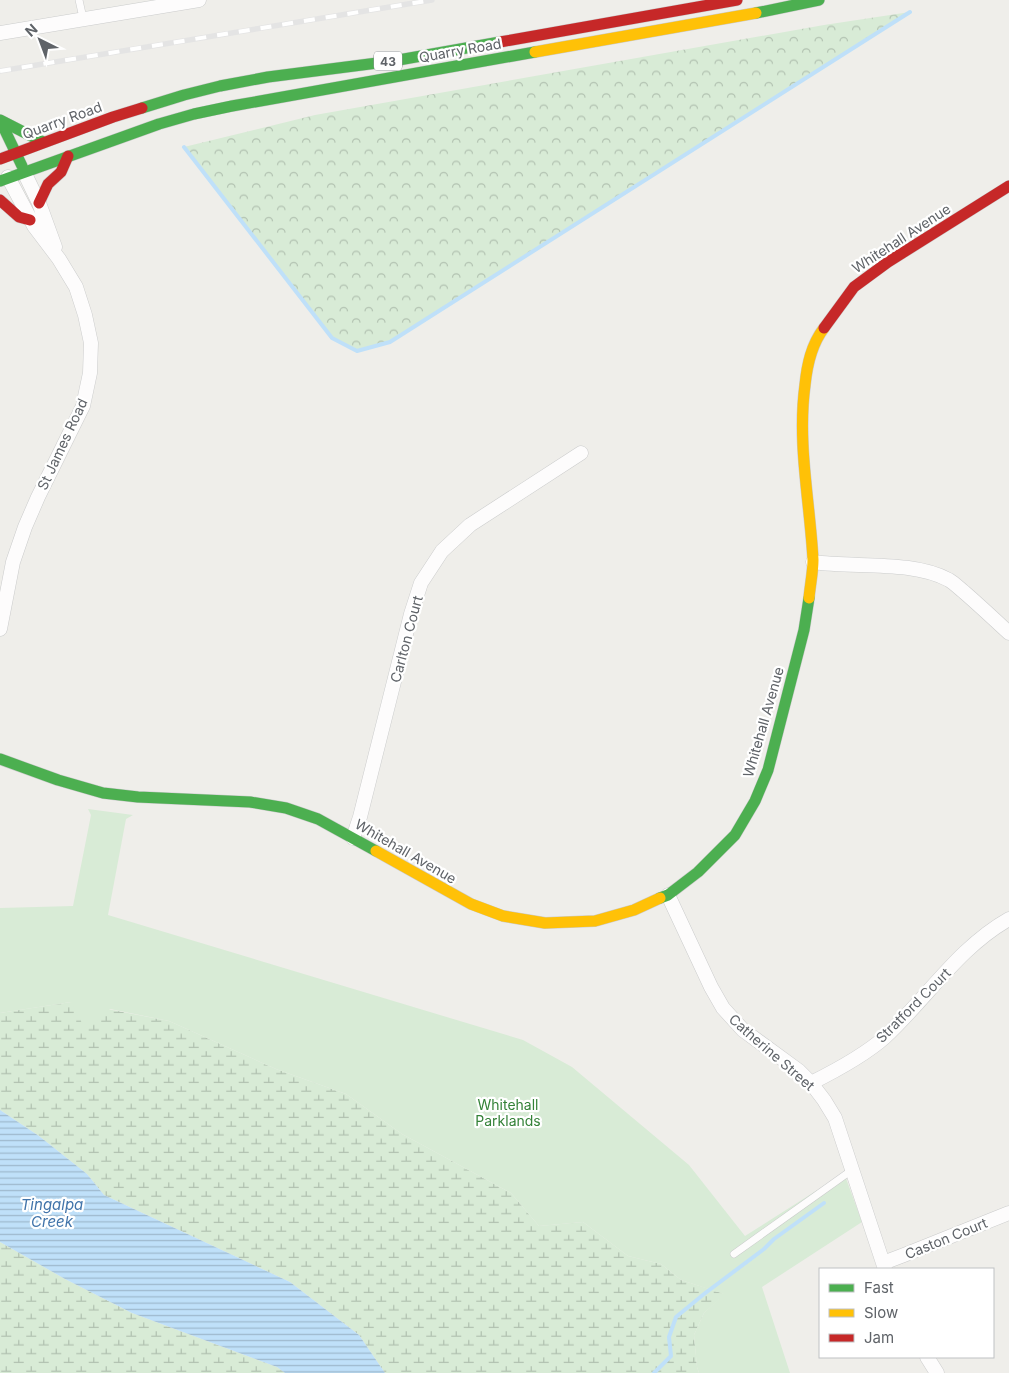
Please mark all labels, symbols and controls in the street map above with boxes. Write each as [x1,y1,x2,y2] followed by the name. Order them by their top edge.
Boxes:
[15,15,65,65] north arrow
[21,20,41,40] text: N
[417,34,503,66] street label: Quarry Road
[374,51,402,70] road number: 43
[20,98,104,142] street label: Quarry Road
[849,200,953,276] street label: Whitehall Avenue
[33,396,91,492] street label: St James Road
[386,593,426,684] street label: Carlton Court
[739,665,787,779] street label: Whitehall Avenue
[352,815,460,887] street label: Whitehall Avenue
[872,964,954,1046] street label: Stratford Court
[726,1010,819,1094] street label: Catherine Street
[475,1096,541,1129] park label: Whitehall Parklands
[21,1195,83,1231] water label: Tingalpa Creek
[902,1214,990,1262] street label: Caston Court
[819,1268,994,1358] legend
[864,1278,894,1297] text: Fast
[864,1303,898,1322] text: Slow
[864,1328,894,1347] text: Jam

